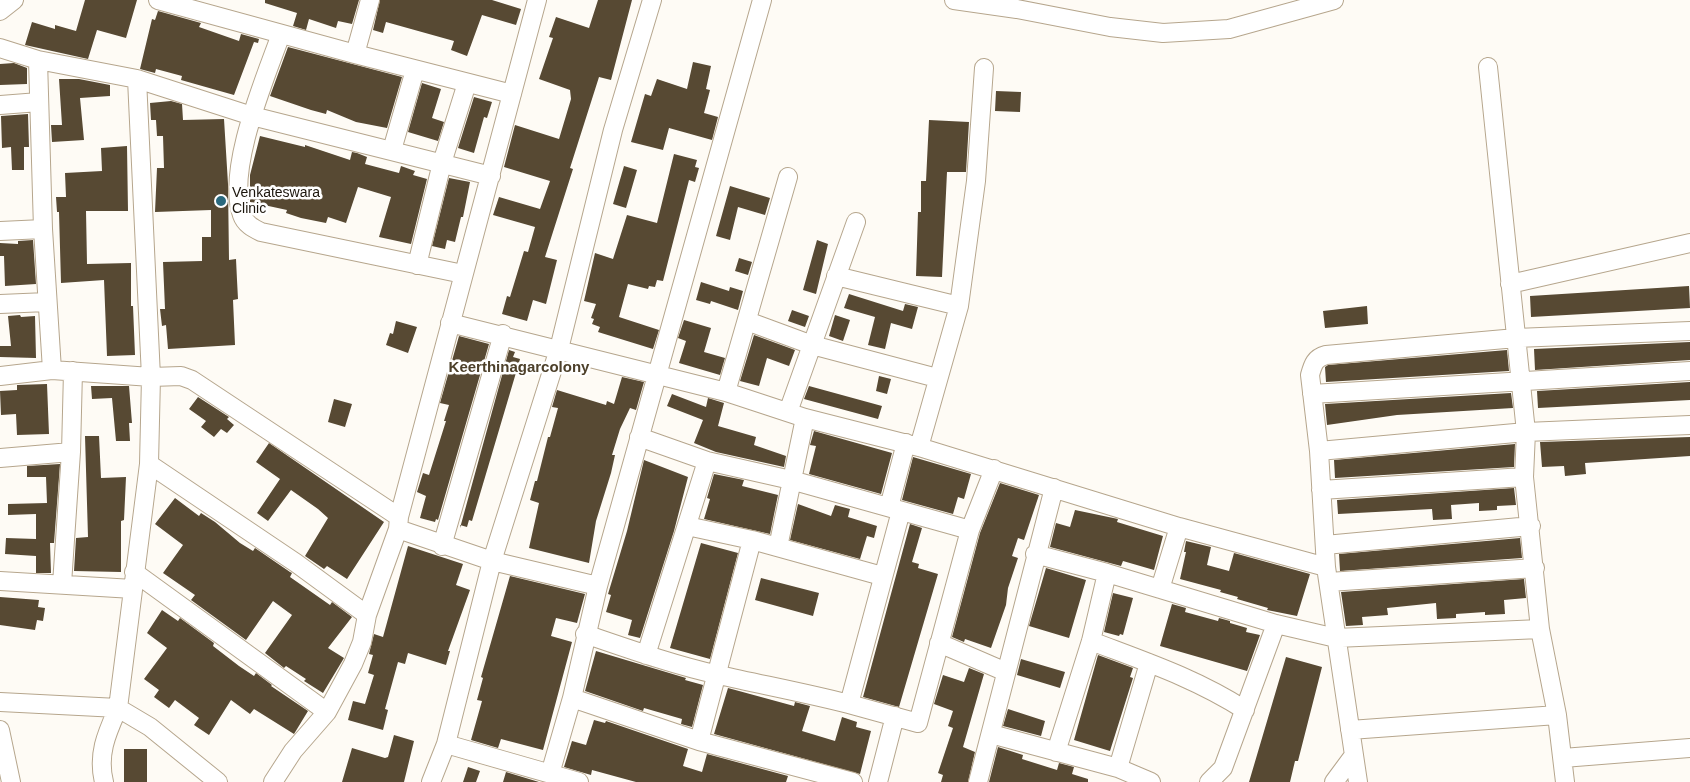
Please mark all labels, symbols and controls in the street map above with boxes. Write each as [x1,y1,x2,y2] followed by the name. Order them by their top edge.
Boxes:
[232,185,320,218] place label: Venkateswara Clinic
[214,194,228,208] marker: Venkateswara Clinic
[449,359,589,377] district label: Keerthinagarcolony

